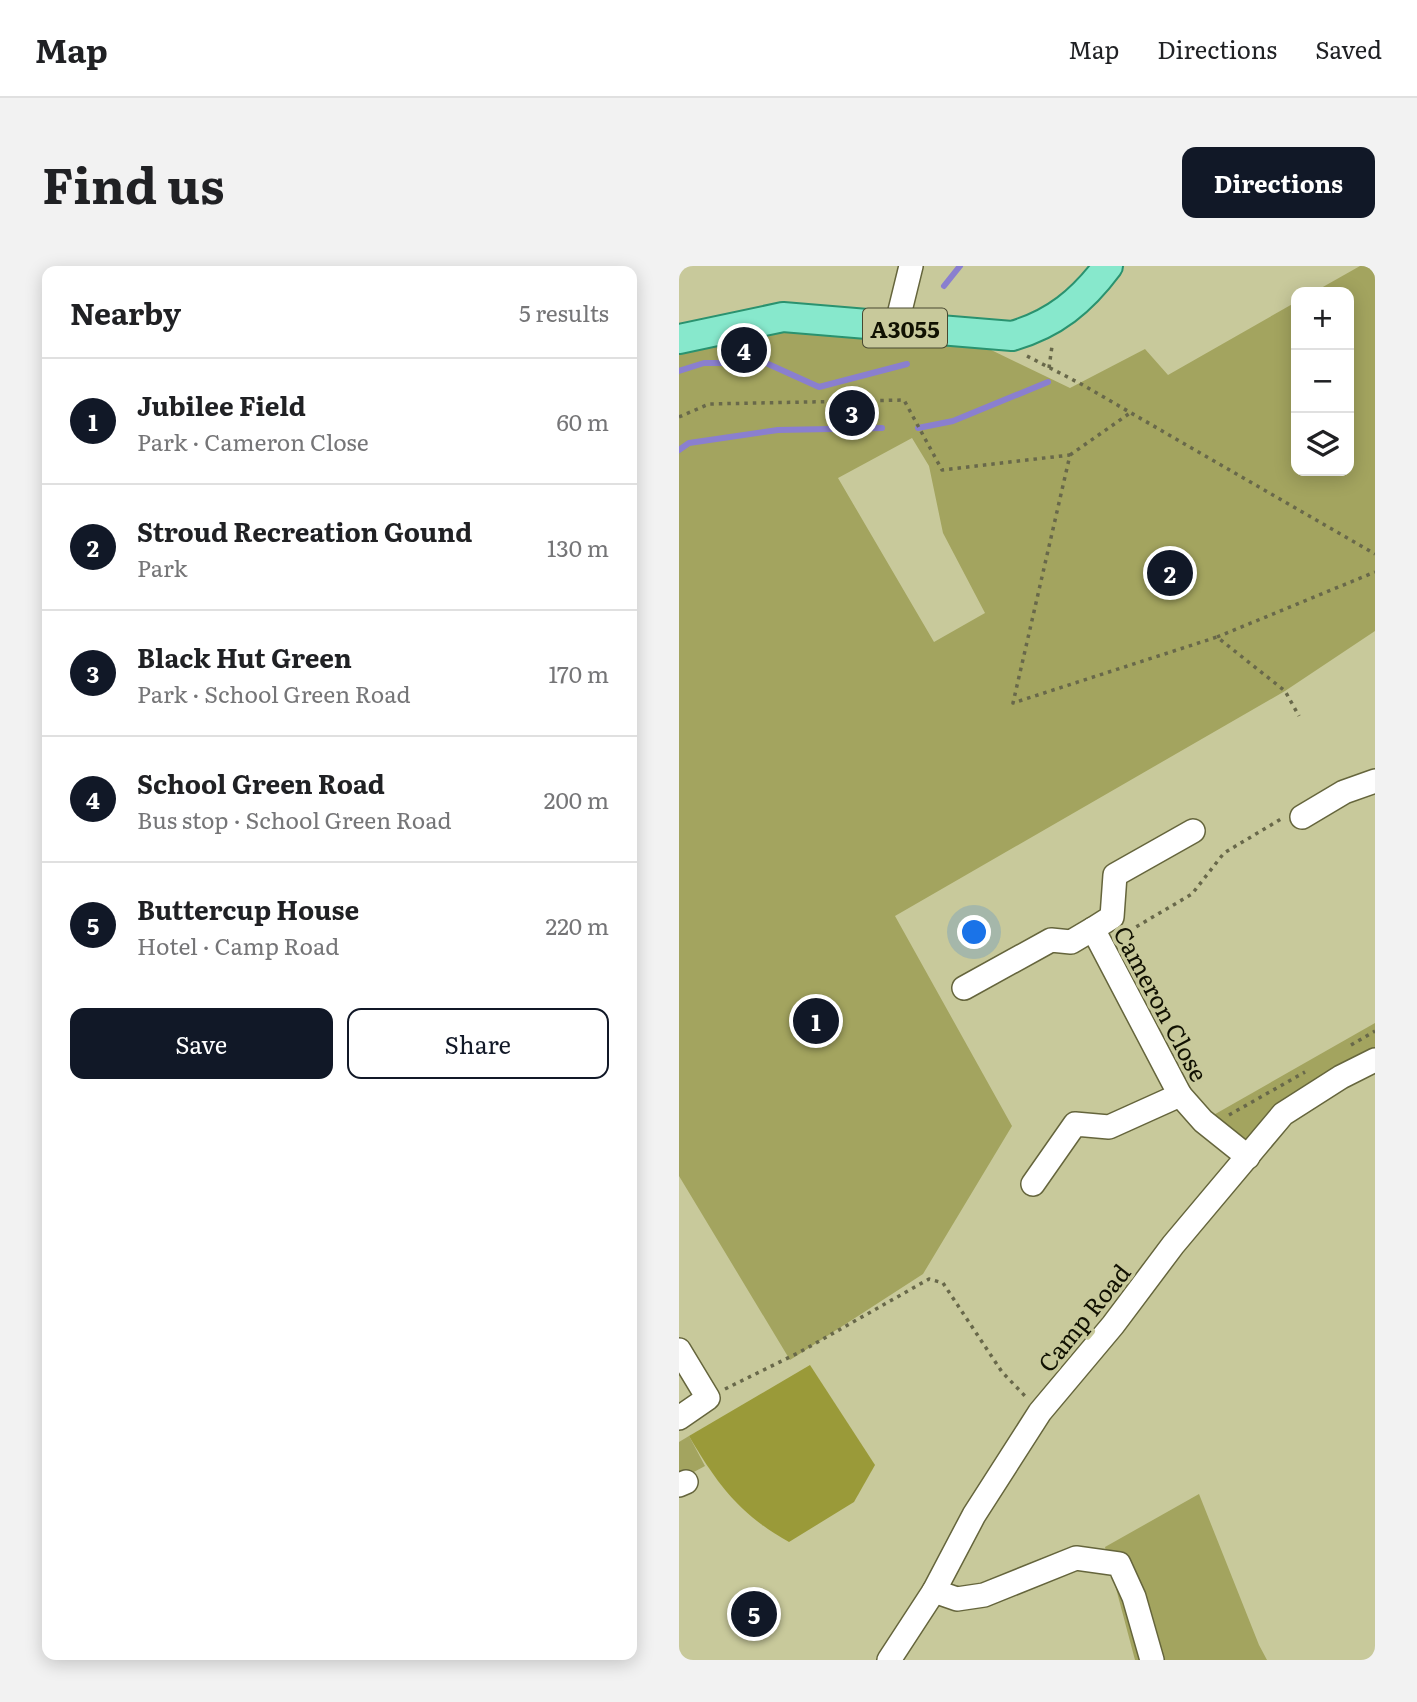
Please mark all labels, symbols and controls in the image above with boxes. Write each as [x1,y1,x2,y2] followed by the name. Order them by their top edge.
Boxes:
[35,24,108,73] text: Map
[1068,31,1119,66] text: Map
[1157,31,1277,66] text: Directions
[1315,31,1382,66] text: Saved
[42,146,225,219] text: Find us
[1182,147,1375,218] button: Directions
[1291,287,1354,476] map controls
[1291,287,1354,350] button: +
[70,290,181,334] text: Nearby
[519,295,609,329] text: 5 results
[863,309,947,348] road number: A3055
[721,324,767,376] pin: 4
[1291,350,1354,413] button: −
[137,385,306,424] text: Jubilee Field
[829,387,875,439] pin: 3
[88,404,98,438] text: 1
[556,404,609,438] text: 60 m
[1291,413,1354,476] button: layers
[137,424,369,458] text: Park · Cameron Close
[137,511,472,550] text: Stroud Recreation Gound
[87,530,99,564] text: 2
[547,530,609,564] text: 130 m
[1147,547,1193,599] pin: 2
[137,550,187,584] text: Park
[137,637,352,676] text: Black Hut Green
[87,656,99,690] text: 3
[548,656,609,690] text: 170 m
[137,676,411,710] text: Park · School Green Road
[137,763,385,802] text: School Green Road
[86,782,100,816] text: 4
[544,782,609,816] text: 200 m
[137,802,452,836] text: Bus stop · School Green Road
[137,889,359,928] text: Buttercup House
[87,908,99,942] text: 5
[545,908,609,942] text: 220 m
[957,915,991,949] your location
[1106,919,1218,1087] street label: Cameron Close
[137,928,339,962] text: Hotel · Camp Road
[793,995,839,1047] pin: 1
[70,1008,333,1079] button: Save
[347,1008,609,1079] button: Share
[1028,1255,1138,1379] street label: Camp Road
[731,1588,777,1640] pin: 5

